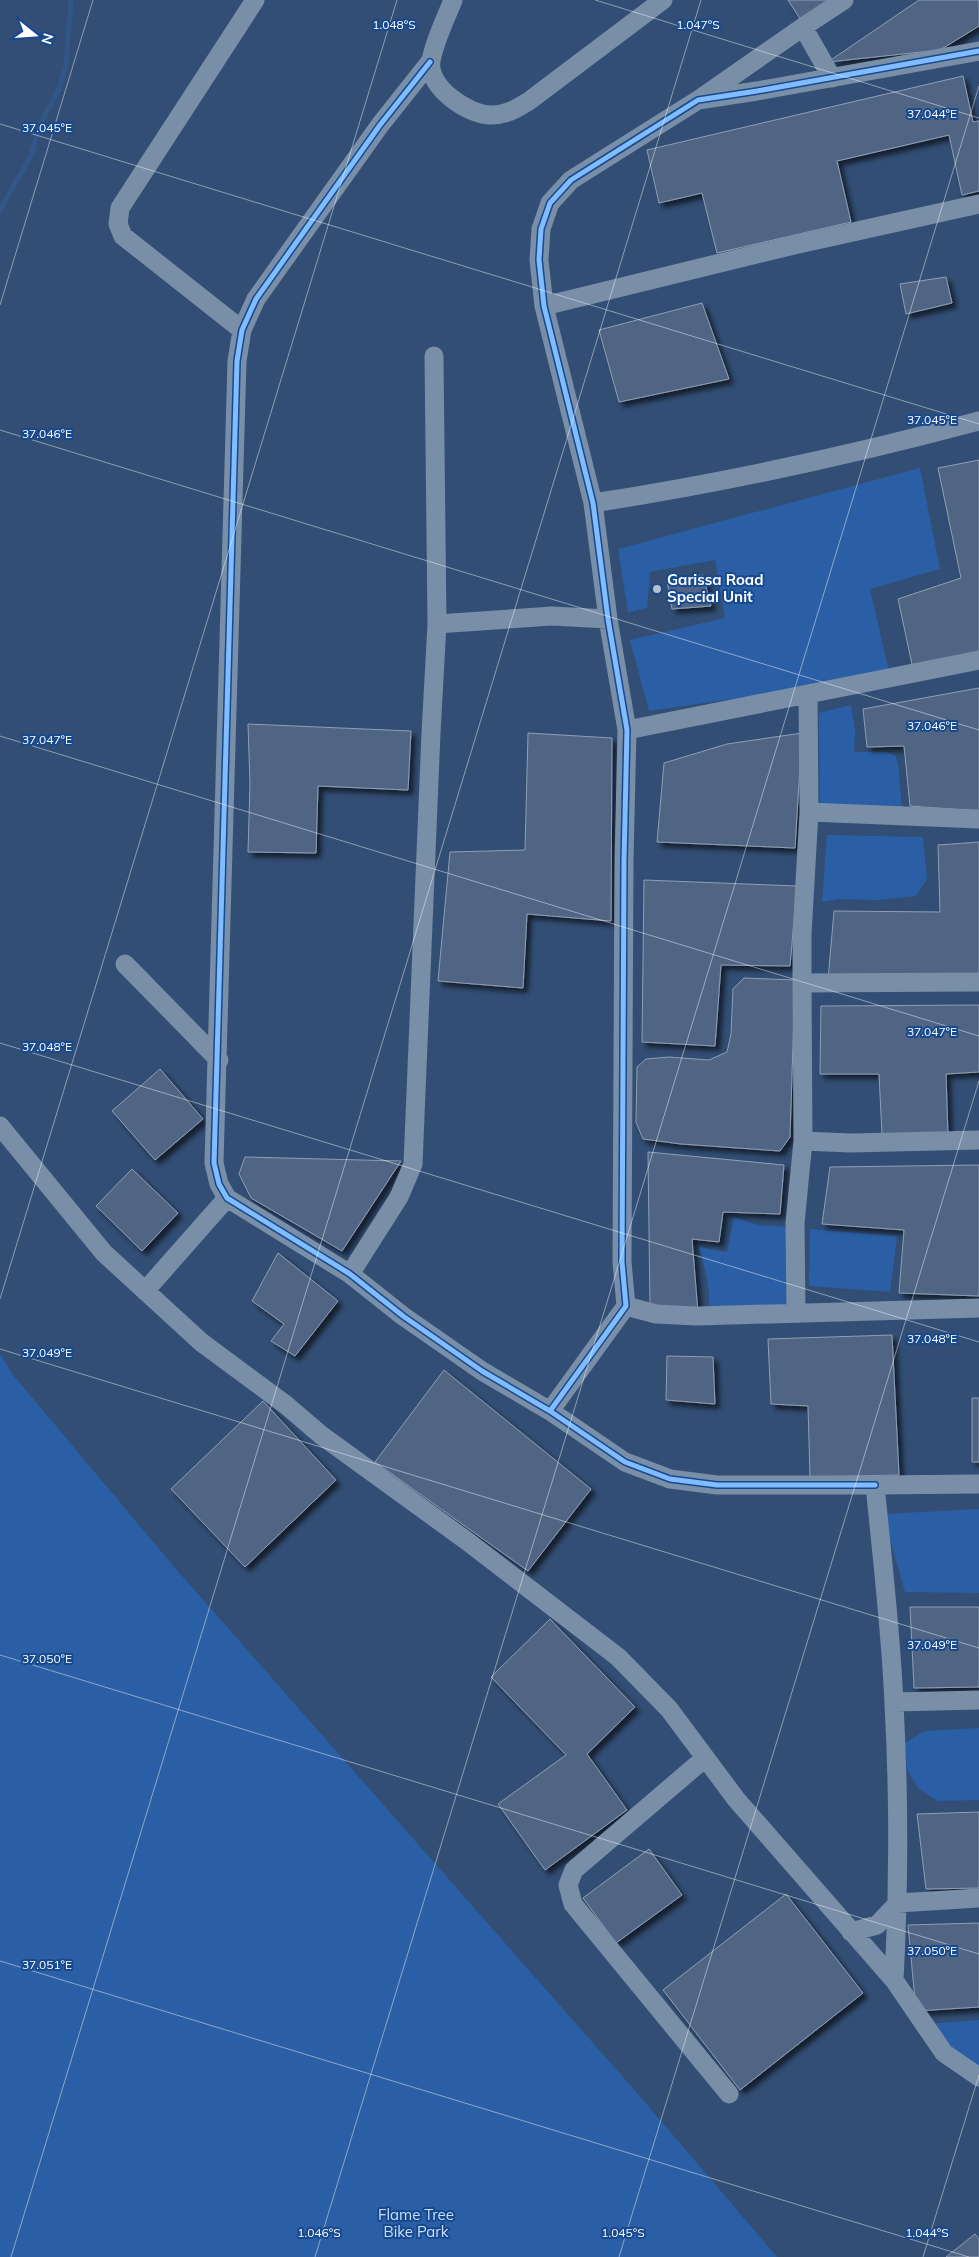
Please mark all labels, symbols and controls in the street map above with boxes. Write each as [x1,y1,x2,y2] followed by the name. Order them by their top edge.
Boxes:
[10,10,60,60] north arrow
[372,17,416,32] text: 1.048°S
[676,17,720,32] text: 1.047°S
[37,31,58,46] text: N
[907,106,957,121] text: 37.044°E
[22,120,72,135] text: 37.045°E
[907,412,957,427] text: 37.045°E
[22,426,72,441] text: 37.046°E
[667,570,763,606] place label: Garissa Road Special Unit
[651,583,663,595] marker: Garissa Road Special Unit
[907,718,957,733] text: 37.046°E
[22,732,72,747] text: 37.047°E
[907,1024,957,1039] text: 37.047°E
[22,1039,72,1054] text: 37.048°E
[907,1331,957,1346] text: 37.048°E
[22,1345,72,1360] text: 37.049°E
[907,1637,957,1652] text: 37.049°E
[22,1651,72,1666] text: 37.050°E
[907,1943,957,1958] text: 37.050°E
[22,1957,72,1972] text: 37.051°E
[378,2205,454,2241] park label: Flame Tree Bike Park
[297,2225,341,2240] text: 1.046°S
[601,2225,645,2240] text: 1.045°S
[905,2225,949,2240] text: 1.044°S

